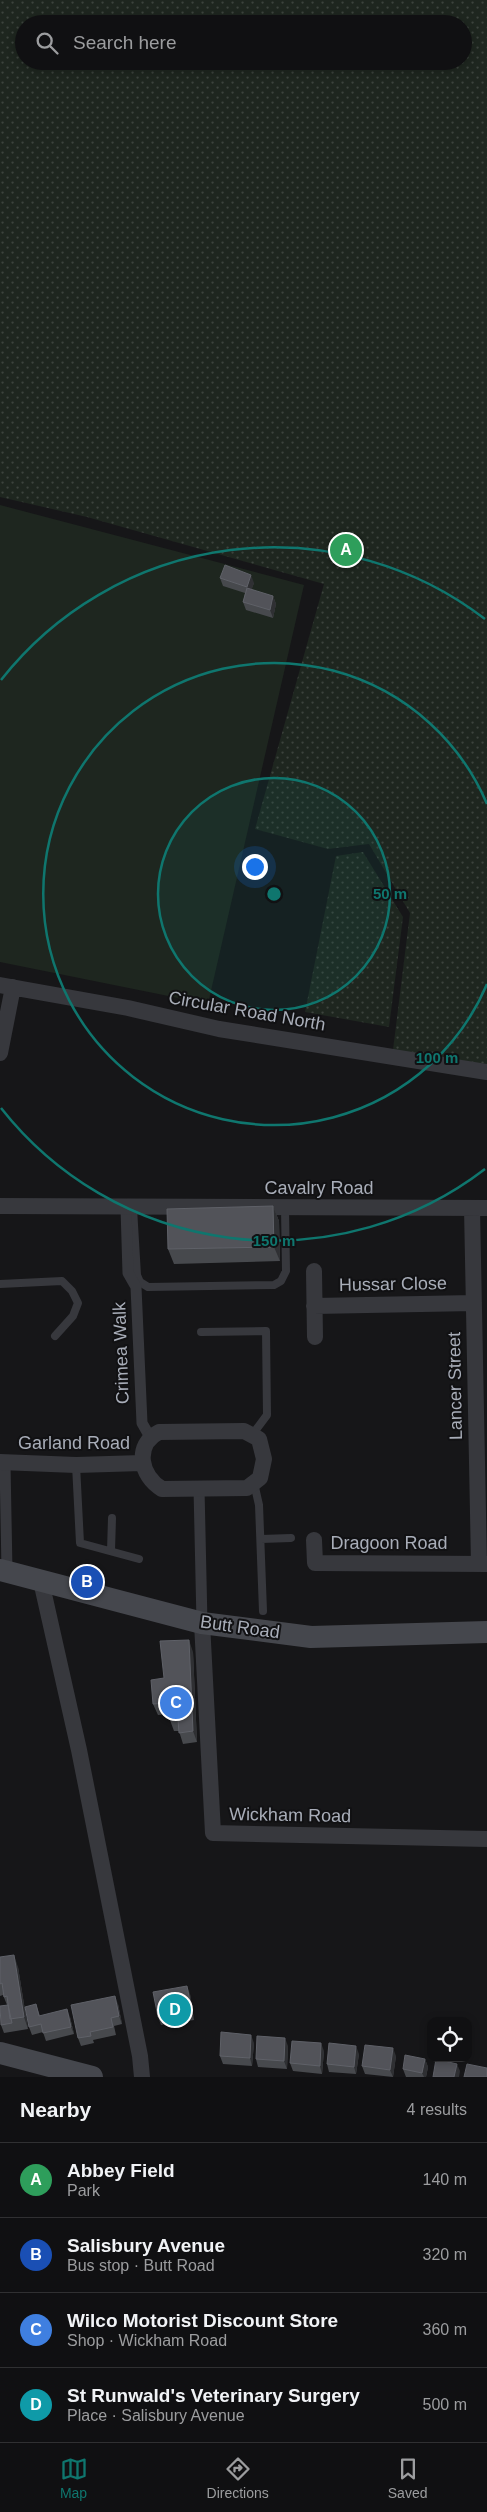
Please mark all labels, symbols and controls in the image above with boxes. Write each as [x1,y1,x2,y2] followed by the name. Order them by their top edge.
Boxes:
[15,15,472,70] search box
[33,29,61,57] icon: search
[73,32,177,53] text: Search here
[330,531,362,569] pin: A
[242,854,268,880] your location
[265,885,283,903] centre of rings
[373,885,407,902] text: 50 m
[167,987,327,1035] street label: Circular Road North
[416,1049,458,1066] text: 100 m
[264,1178,374,1198] street label: Cavalry Road
[253,1232,295,1249] text: 150 m
[339,1273,447,1295] street label: Hussar Close
[109,1301,133,1404] street label: Crimea Walk
[444,1332,466,1440] street label: Lancer Street
[18,1433,130,1453] street label: Garland Road
[330,1533,448,1553] street label: Dragoon Road
[71,1563,103,1601] pin: B
[199,1612,281,1642] street label: Butt Road
[160,1684,192,1722] pin: C
[229,1804,351,1826] street label: Wickham Road
[159,1991,191,2029] pin: D
[427,2017,472,2062] map controls
[427,2017,472,2062] button: locate
[20,2098,91,2121] text: Nearby
[407,2101,467,2118] text: 4 results
[67,2160,175,2181] text: Abbey Field
[30,2171,42,2188] text: A
[423,2171,467,2188] text: 140 m
[67,2182,100,2199] text: Park
[67,2235,225,2256] text: Salisbury Avenue
[30,2246,42,2263] text: B
[423,2246,467,2263] text: 320 m
[67,2257,215,2274] text: Bus stop · Butt Road
[67,2310,338,2331] text: Wilco Motorist Discount Store
[30,2321,42,2338] text: C
[423,2321,467,2338] text: 360 m
[67,2332,227,2349] text: Shop · Wickham Road
[67,2385,360,2406] text: St Runwald's Veterinary Surgery
[30,2396,42,2413] text: D
[423,2396,467,2413] text: 500 m
[67,2407,245,2424] text: Place · Salisbury Avenue
[60,2455,88,2501] tab: Map
[207,2455,269,2501] tab: Directions
[388,2455,427,2501] tab: Saved

